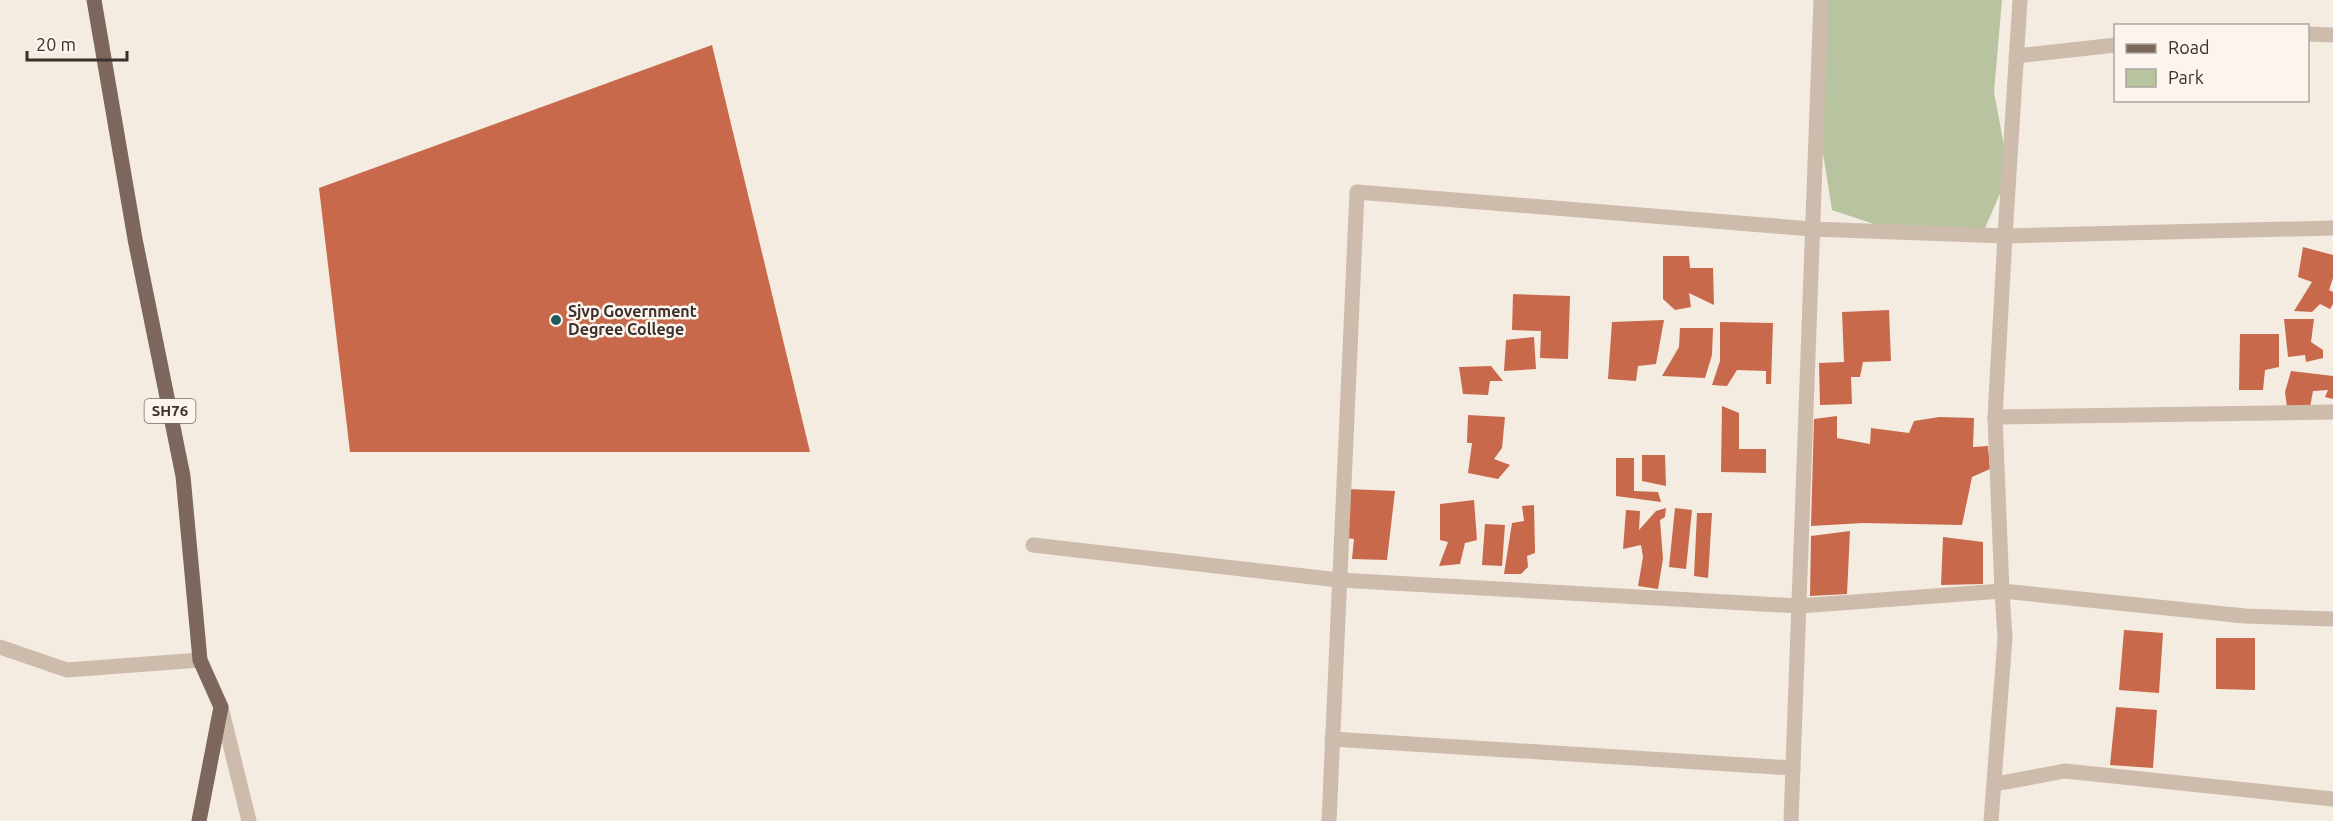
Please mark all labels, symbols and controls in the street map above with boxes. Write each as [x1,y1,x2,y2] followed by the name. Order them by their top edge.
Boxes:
[27,24,128,62] scale bar
[2114,24,2309,102] legend
[36,34,76,54] text: 20 m
[2168,37,2210,57] text: Road
[2168,67,2204,87] text: Park
[568,302,697,338] place label: Sjvp Government Degree College
[549,313,563,327] marker: Sjvp Government Degree College
[144,399,195,423] road number: SH76

